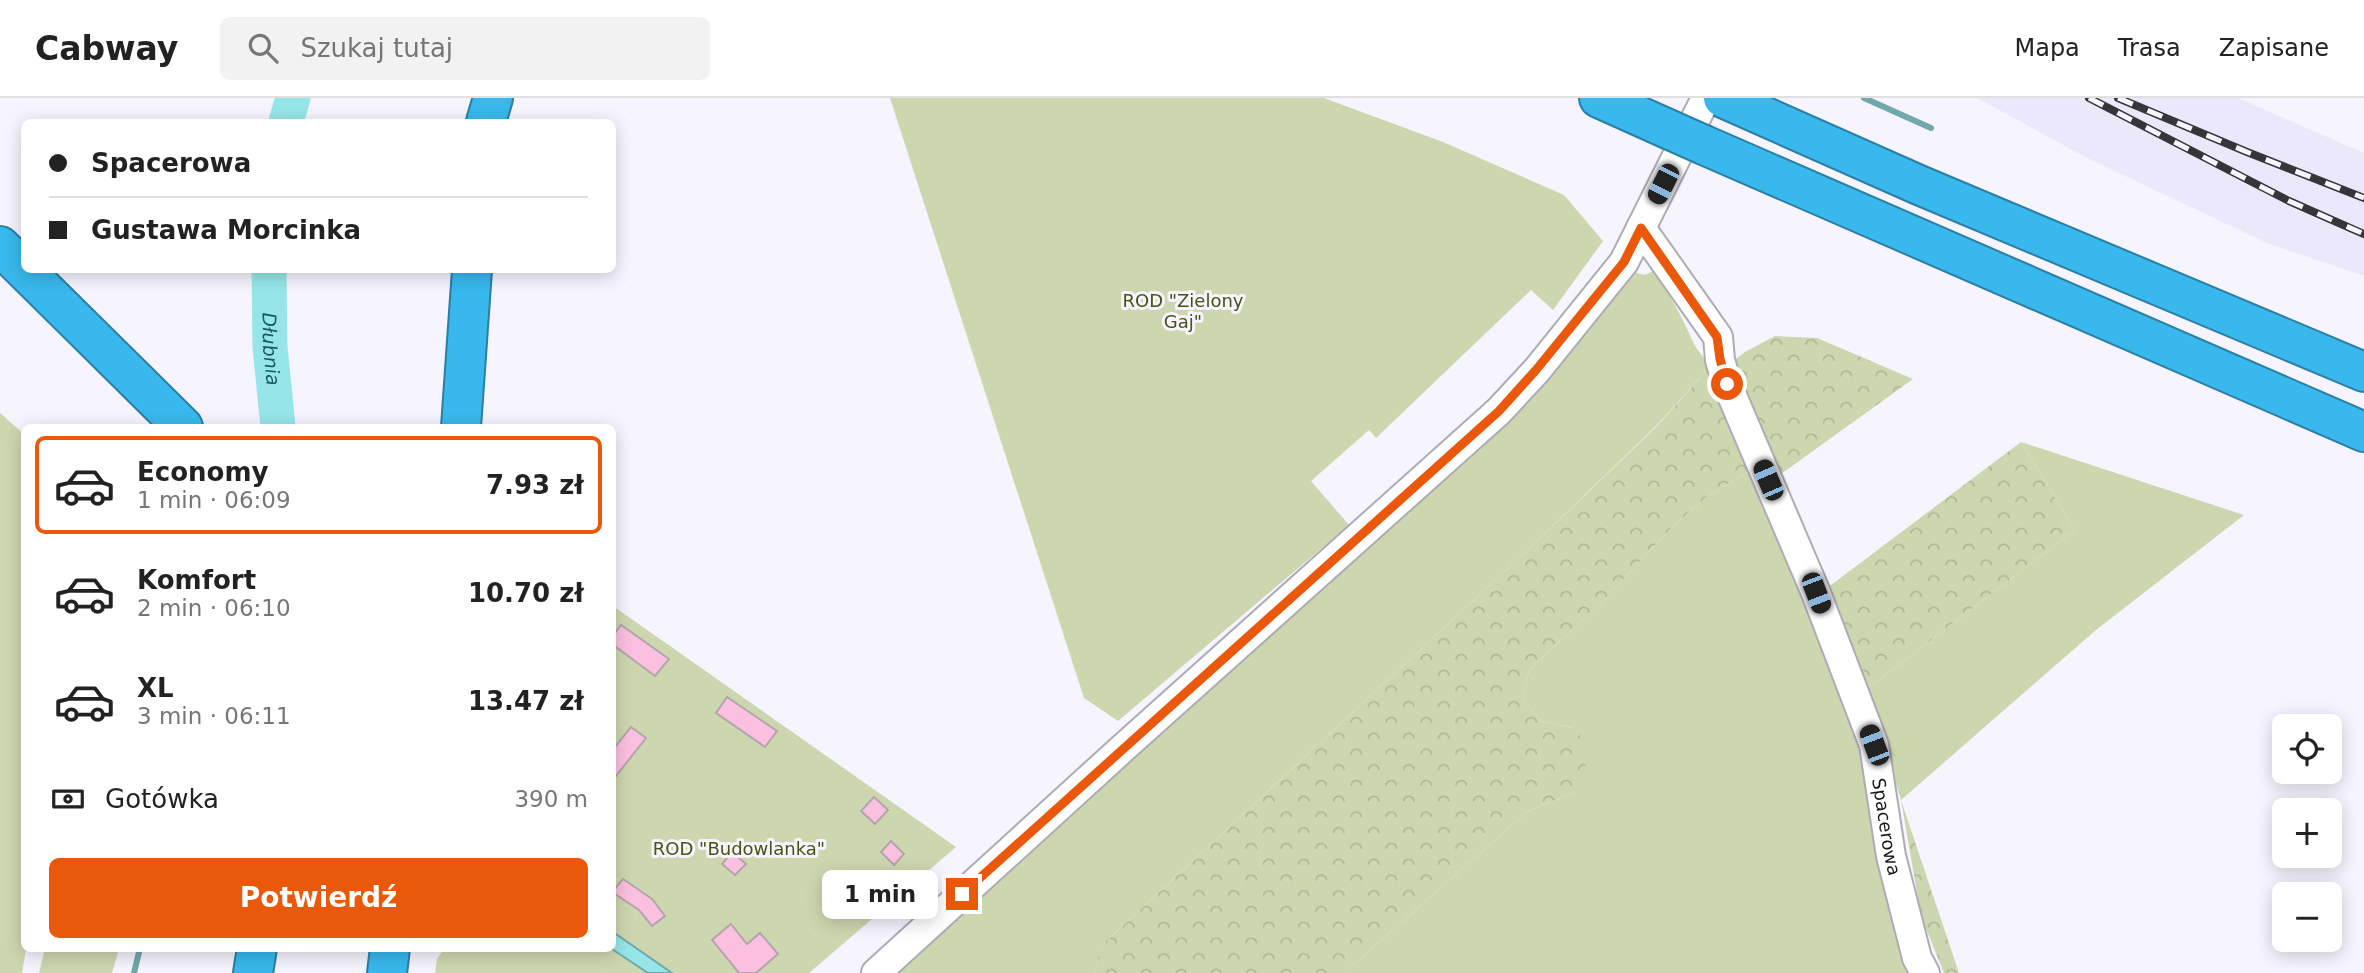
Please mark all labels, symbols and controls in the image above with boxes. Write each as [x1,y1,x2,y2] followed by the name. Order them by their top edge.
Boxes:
[220,17,710,80] search box
[35,29,178,68] text: Cabway
[244,29,282,67] icon: search
[300,33,453,63] text: Szukaj tutaj
[2014,34,2080,62] text: Mapa
[2118,34,2181,62] text: Trasa
[2219,34,2329,62] text: Zapisane
[91,148,251,178] text: Spacerowa
[1645,161,1682,207] car
[91,215,361,245] text: Gustawa Morcinka
[1122,290,1244,332] park label: ROD "Zielony Gaj"
[259,312,285,386] water label: Dłubnia
[1711,368,1743,400] route start
[53,454,116,517] icon: car
[137,457,268,487] text: Economy
[1751,457,1786,503] car
[486,470,584,500] text: 7.93 zł
[137,487,291,513] text: 1 min · 06:09
[53,562,116,625] icon: car
[137,565,256,595] text: Komfort
[1799,570,1834,616] car
[468,578,584,608] text: 10.70 zł
[137,595,291,621] text: 2 min · 06:10
[53,670,116,733] icon: car
[137,673,174,703] text: XL
[468,686,584,716] text: 13.47 zł
[137,703,291,729] text: 3 min · 06:11
[2272,714,2342,952] map controls
[2272,714,2342,784] button: locate
[1857,722,1892,768] car
[1869,776,1906,878] street label: Spacerowa
[49,780,87,818] icon: cash
[105,784,219,814] text: Gotówka
[514,786,588,812] text: 390 m
[2272,798,2342,868] button: +
[653,838,825,859] park label: ROD "Budowlanka"
[49,858,588,938] button: Potwierdź
[822,870,937,918] callout: 1 min
[946,878,978,910] route end
[844,881,916,907] text: 1 min
[2272,882,2342,952] button: −

